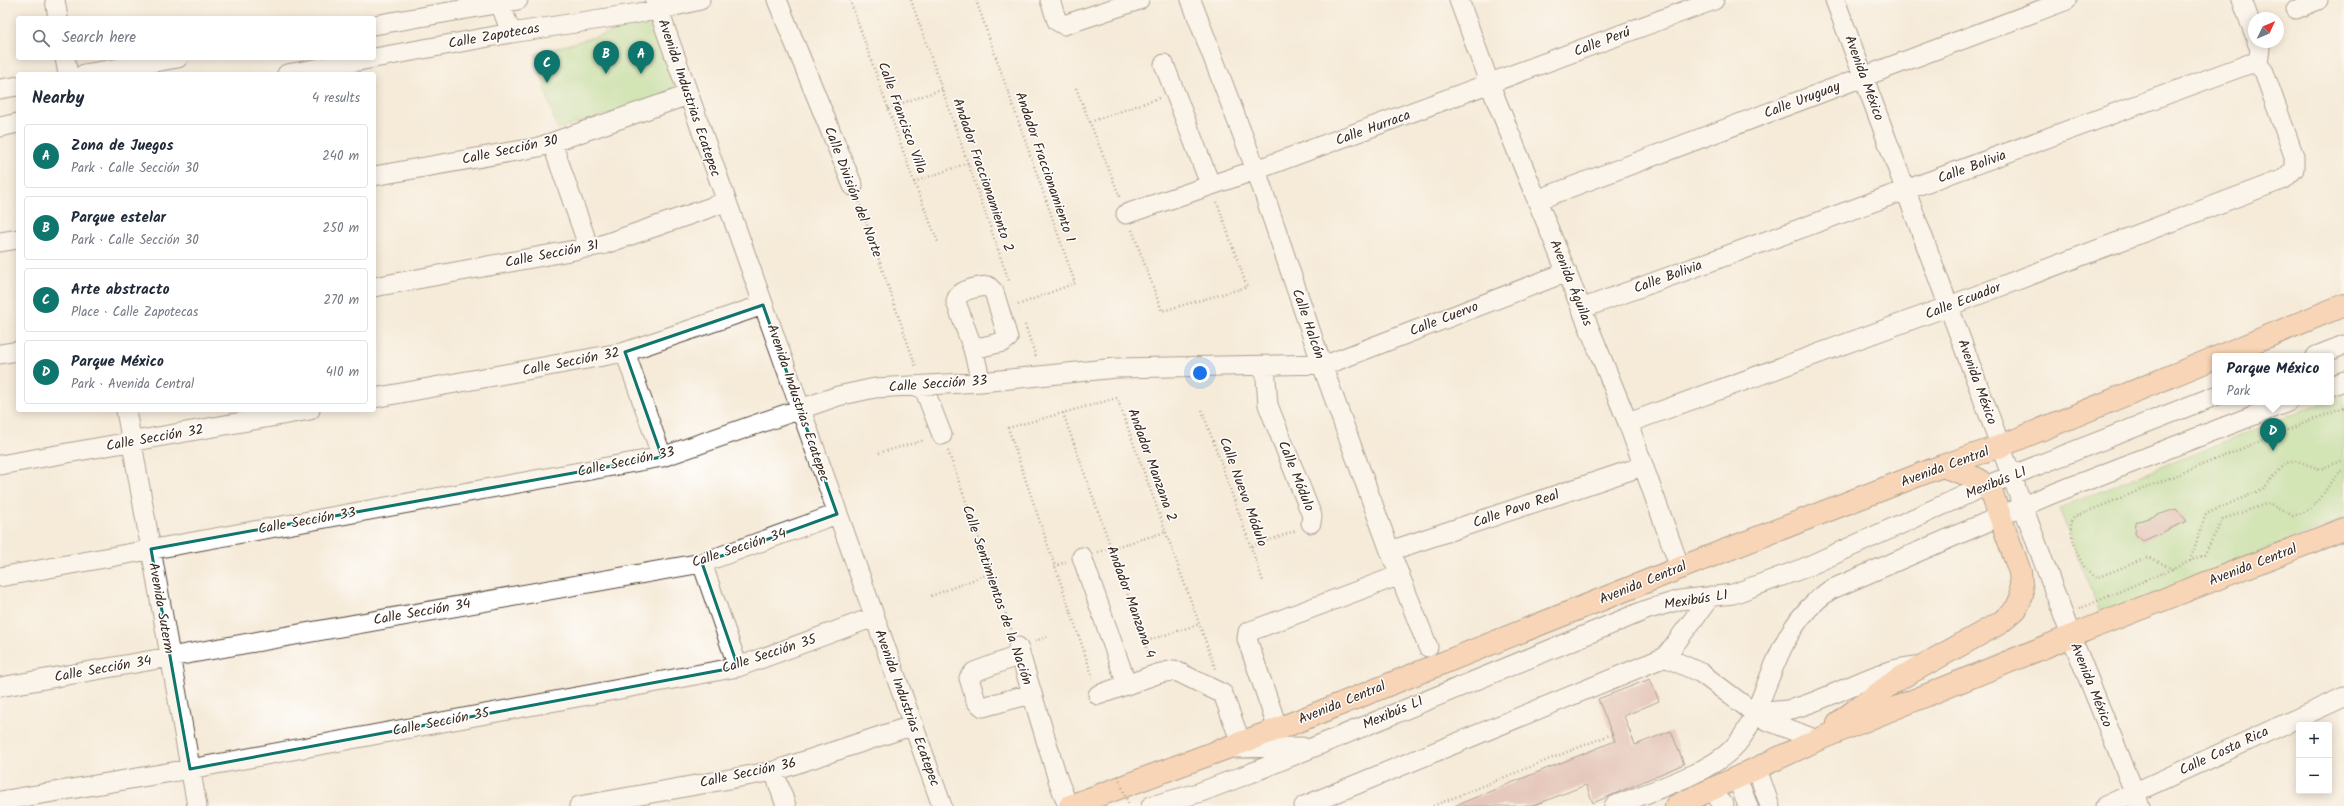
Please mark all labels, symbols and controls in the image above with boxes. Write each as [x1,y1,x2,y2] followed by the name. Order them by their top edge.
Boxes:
[2248,12,2284,48] north arrow
[16,16,376,60] search box
[652,16,726,180] street label: Avenida Industrias Ecatepec
[447,17,541,55] street label: Calle Zapotecas
[1571,21,1634,63] street label: Calle Perú
[62,26,136,50] text: Search here
[30,27,52,49] icon: search
[1838,32,1890,124] street label: Avenida México
[593,41,619,74] pin: B
[628,41,654,74] pin: A
[534,50,560,83] pin: C
[872,59,932,177] street label: Calle Francisco Villa
[1761,75,1844,125] street label: Calle Uruguay
[32,85,84,112] text: Nearby
[312,88,360,109] text: 4 results
[1009,89,1081,245] street label: Andador Fraccionamiento 1
[946,95,1020,255] street label: Andador Fraccionamiento 2
[1332,104,1414,152] street label: Calle Hurraca
[818,123,888,261] street label: Calle División del Norte
[460,129,560,171] street label: Calle Sección 30
[71,134,173,158] text: Zona de Juegos
[1935,144,2009,190] street label: Calle Bolivia
[42,146,50,167] text: A
[322,146,359,167] text: 240 m
[71,158,199,179] text: Park · Calle Sección 30
[71,206,166,230] text: Parque estelar
[42,218,50,239] text: B
[322,218,359,239] text: 250 m
[71,230,199,251] text: Park · Calle Sección 30
[503,234,601,274] street label: Calle Sección 31
[1544,236,1598,330] street label: Avenida Águilas
[1631,254,1705,300] street label: Calle Bolivia
[1922,276,2005,326] street label: Calle Ecuador
[71,278,170,302] text: Arte abstracto
[1286,286,1330,362] street label: Calle Halcón
[42,290,50,311] text: C
[323,290,359,311] text: 270 m
[1406,296,1482,342] street label: Calle Cuervo
[71,302,198,323] text: Place · Calle Zapotecas
[761,321,835,485] street label: Avenida Industrias Ecatepec
[1951,336,2003,428] street label: Avenida México
[520,342,622,382] street label: Calle Sección 32
[71,350,164,374] text: Parque México
[2212,353,2334,405] popup
[2227,357,2319,381] text: Parque México
[42,362,50,383] text: D
[326,362,359,383] text: 410 m
[1190,363,1210,383] your location
[888,370,988,398] street label: Calle Sección 33
[71,374,194,395] text: Park · Avenida Central
[2227,381,2250,402] text: Park
[1121,405,1183,525] street label: Andador Manzana 2
[2260,418,2286,451] pin: D
[104,419,206,457] street label: Calle Sección 32
[1213,434,1273,550] street label: Calle Nuevo Módulo
[1272,437,1320,515] street label: Calle Módulo
[575,441,677,483] street label: Calle Sección 33
[1898,441,1993,493] street label: Avenida Central
[1962,461,2030,505] street label: Mexibús L1
[1470,484,1563,534] street label: Calle Pavo Real
[257,502,357,540] street label: Calle Sección 33
[956,502,1038,688] street label: Calle Sentimientos de la Nación
[689,522,789,574] street label: Calle Sección 34
[2206,538,2301,592] street label: Avenida Central
[1100,543,1162,662] street label: Andador Manzana 4
[1596,555,1691,611] street label: Avenida Central
[142,561,180,655] street label: Avenida Suterm
[1663,584,1729,616] street label: Mexibús L1
[372,593,473,631] street label: Calle Sección 34
[868,626,946,790] street label: Avenida Industrias Ecatepec
[719,628,820,680] street label: Calle Sección 35
[2064,639,2118,731] street label: Avenida México
[53,650,154,688] street label: Calle Sección 34
[1295,675,1390,731] street label: Avenida Central
[1359,690,1427,736] street label: Mexibús L1
[391,702,493,742] street label: Calle Sección 35
[2176,721,2272,781] street label: Calle Costa Rica
[2296,722,2332,794] map controls
[2296,722,2332,758] button: +
[698,752,798,794] street label: Calle Sección 36
[2296,758,2332,794] button: −

